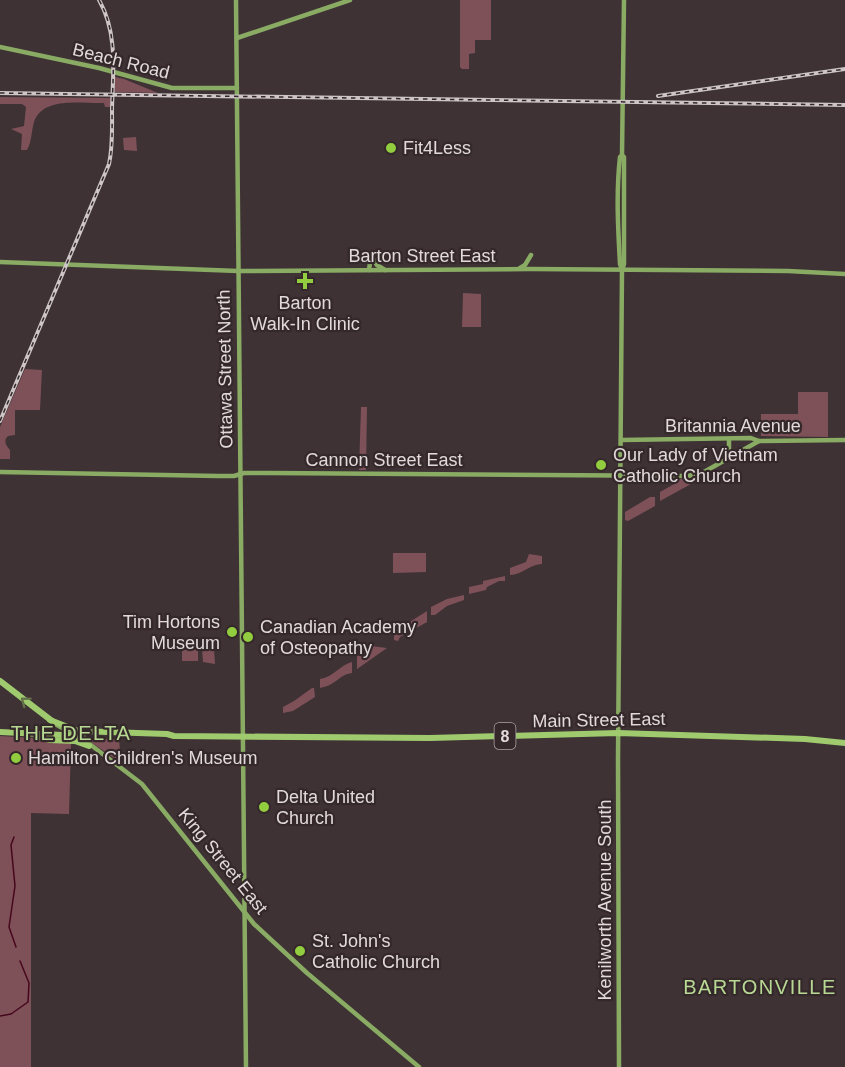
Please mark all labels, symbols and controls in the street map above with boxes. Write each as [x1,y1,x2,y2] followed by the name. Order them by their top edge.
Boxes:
[71,39,171,83] street label: Beach Road
[403,138,471,158] place label: Fit4Less
[384,141,398,155] marker: Fit4Less
[348,246,496,266] street label: Barton Street East
[296,272,314,290] marker: Barton Walk-In Clinic
[214,289,236,449] street label: Ottawa Street North
[250,293,360,334] place label: Barton Walk-In Clinic
[665,416,801,436] street label: Britannia Avenue
[613,445,778,486] place label: Our Lady of Vietnam Catholic Church
[305,450,463,470] street label: Cannon Street East
[594,458,608,472] marker: Our Lady of Vietnam Catholic Church
[123,612,220,653] place label: Tim Hortons Museum
[260,617,416,658] place label: Canadian Academy of Osteopathy
[225,625,239,639] marker: Tim Hortons Museum
[241,630,255,644] marker: Canadian Academy of Osteopathy
[20,697,31,708] one-way arrow
[532,709,666,731] street label: Main Street East
[11,722,131,744] district label: THE DELTA
[494,723,516,749] road number: 8
[28,748,258,768] place label: Hamilton Children's Museum
[9,751,23,765] marker: Hamilton Children's Museum
[276,787,375,828] place label: Delta United Church
[257,800,271,814] marker: Delta United Church
[595,800,615,1000] street label: Kenilworth Avenue South
[174,804,272,918] street label: King Street East
[312,931,440,972] place label: St. John's Catholic Church
[293,944,307,958] marker: St. John's Catholic Church
[683,976,837,998] district label: BARTONVILLE

